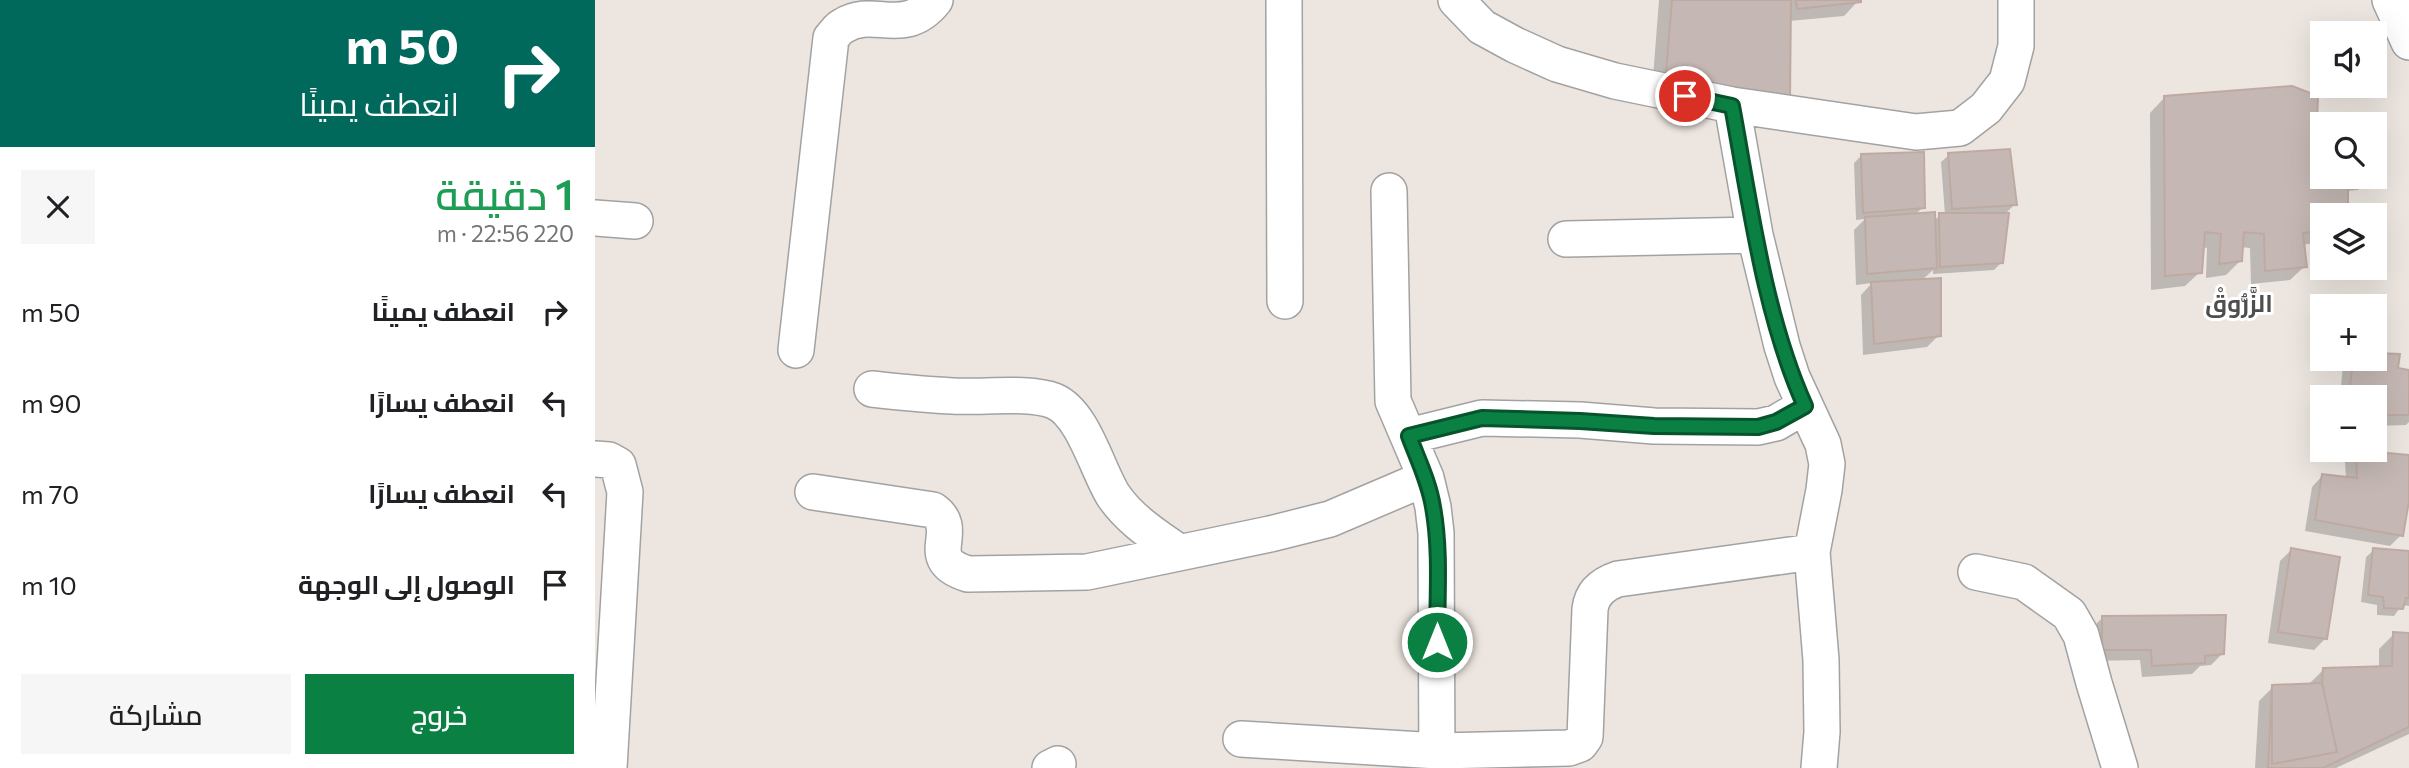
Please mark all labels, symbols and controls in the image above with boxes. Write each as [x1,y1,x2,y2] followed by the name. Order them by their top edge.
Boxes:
[346,14,459,74] text: 50 m
[2310,21,2387,462] map controls
[2310,21,2387,98] button: sound
[483,28,574,119] icon: right
[1655,66,1715,126] pin
[1666,77,1704,115] icon: arrive
[299,83,459,123] text: انعطف يمينًا
[2310,112,2387,189] button: search
[435,167,574,219] text: 1 دقيقة
[21,170,95,244] button: close
[2310,203,2387,280] button: layers
[437,219,574,247] text: 220 m · 22:56
[2205,287,2273,318] district label: الزَّرُّوقْ
[536,293,574,331] icon: right
[2310,294,2387,371] button: +
[371,295,515,326] text: انعطف يمينًا
[21,296,81,327] text: 50 m
[536,384,574,422] icon: left
[2310,385,2387,462] button: −
[368,386,515,417] text: انعطف يسارًا
[21,387,81,418] text: 90 m
[536,475,574,513] icon: left
[368,477,515,508] text: انعطف يسارًا
[21,478,79,509] text: 70 m
[536,566,574,604] icon: arrive
[298,568,515,599] text: الوصول إلى الوجهة
[21,569,77,600] text: 10 m
[1400,605,1474,679] position arrow
[21,674,291,754] button: مشاركة
[305,674,574,754] button: خروج

